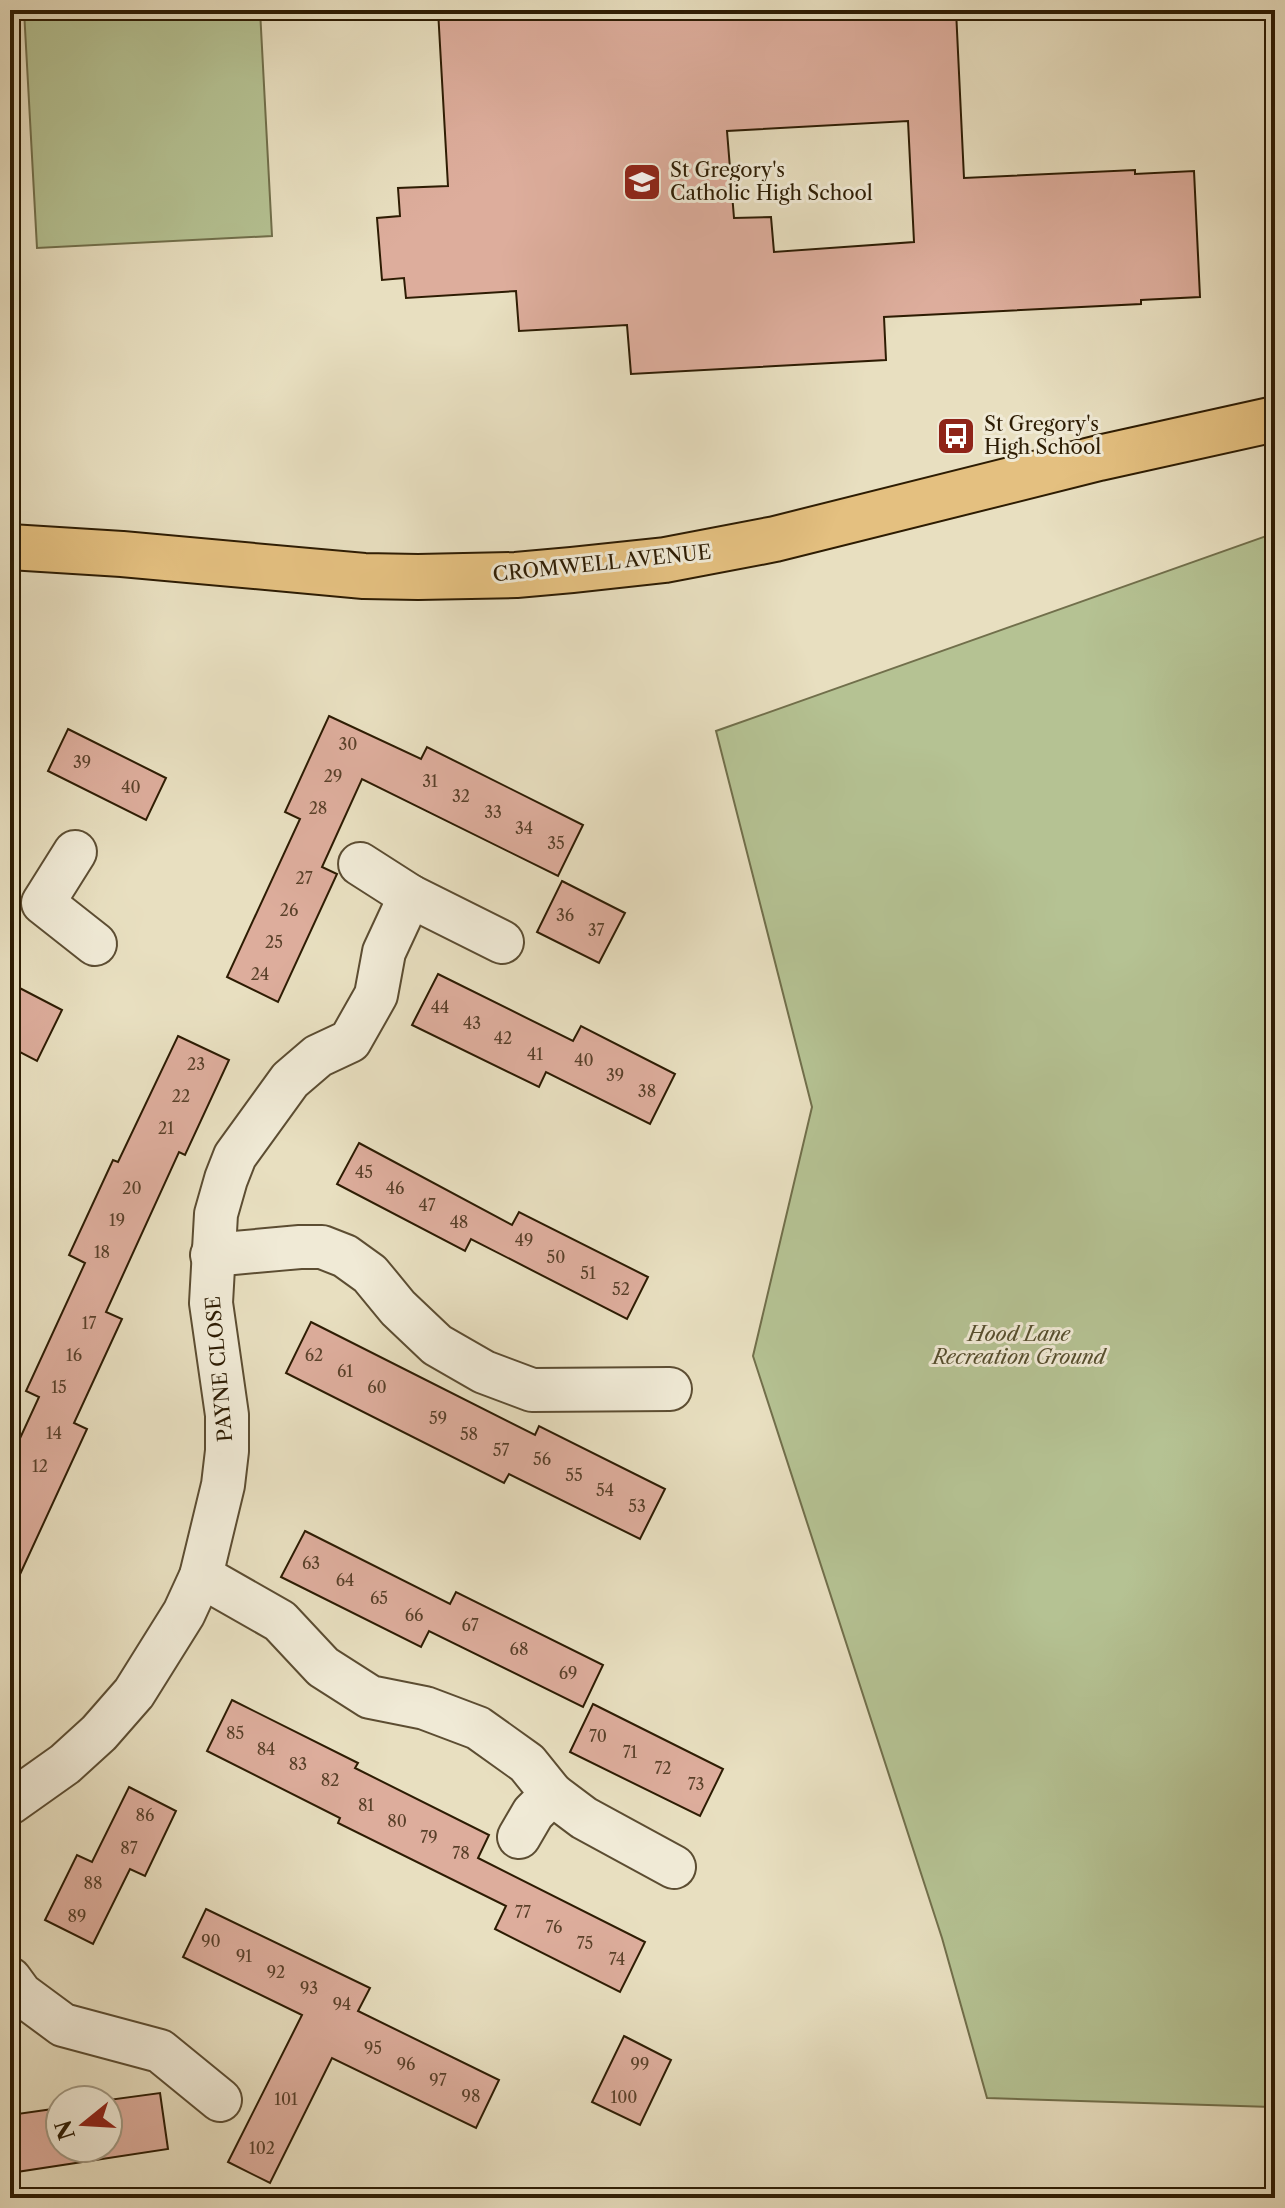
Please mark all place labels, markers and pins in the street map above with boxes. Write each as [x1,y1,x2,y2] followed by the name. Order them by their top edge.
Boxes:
[670,158,873,205] place label: St Gregory's Catholic High School
[621,161,663,203] school or university icon: St Gregory's Catholic High School
[984,412,1101,459] place label: St Gregory's High School
[935,415,977,457] bus stop icon: St Gregory's High School

